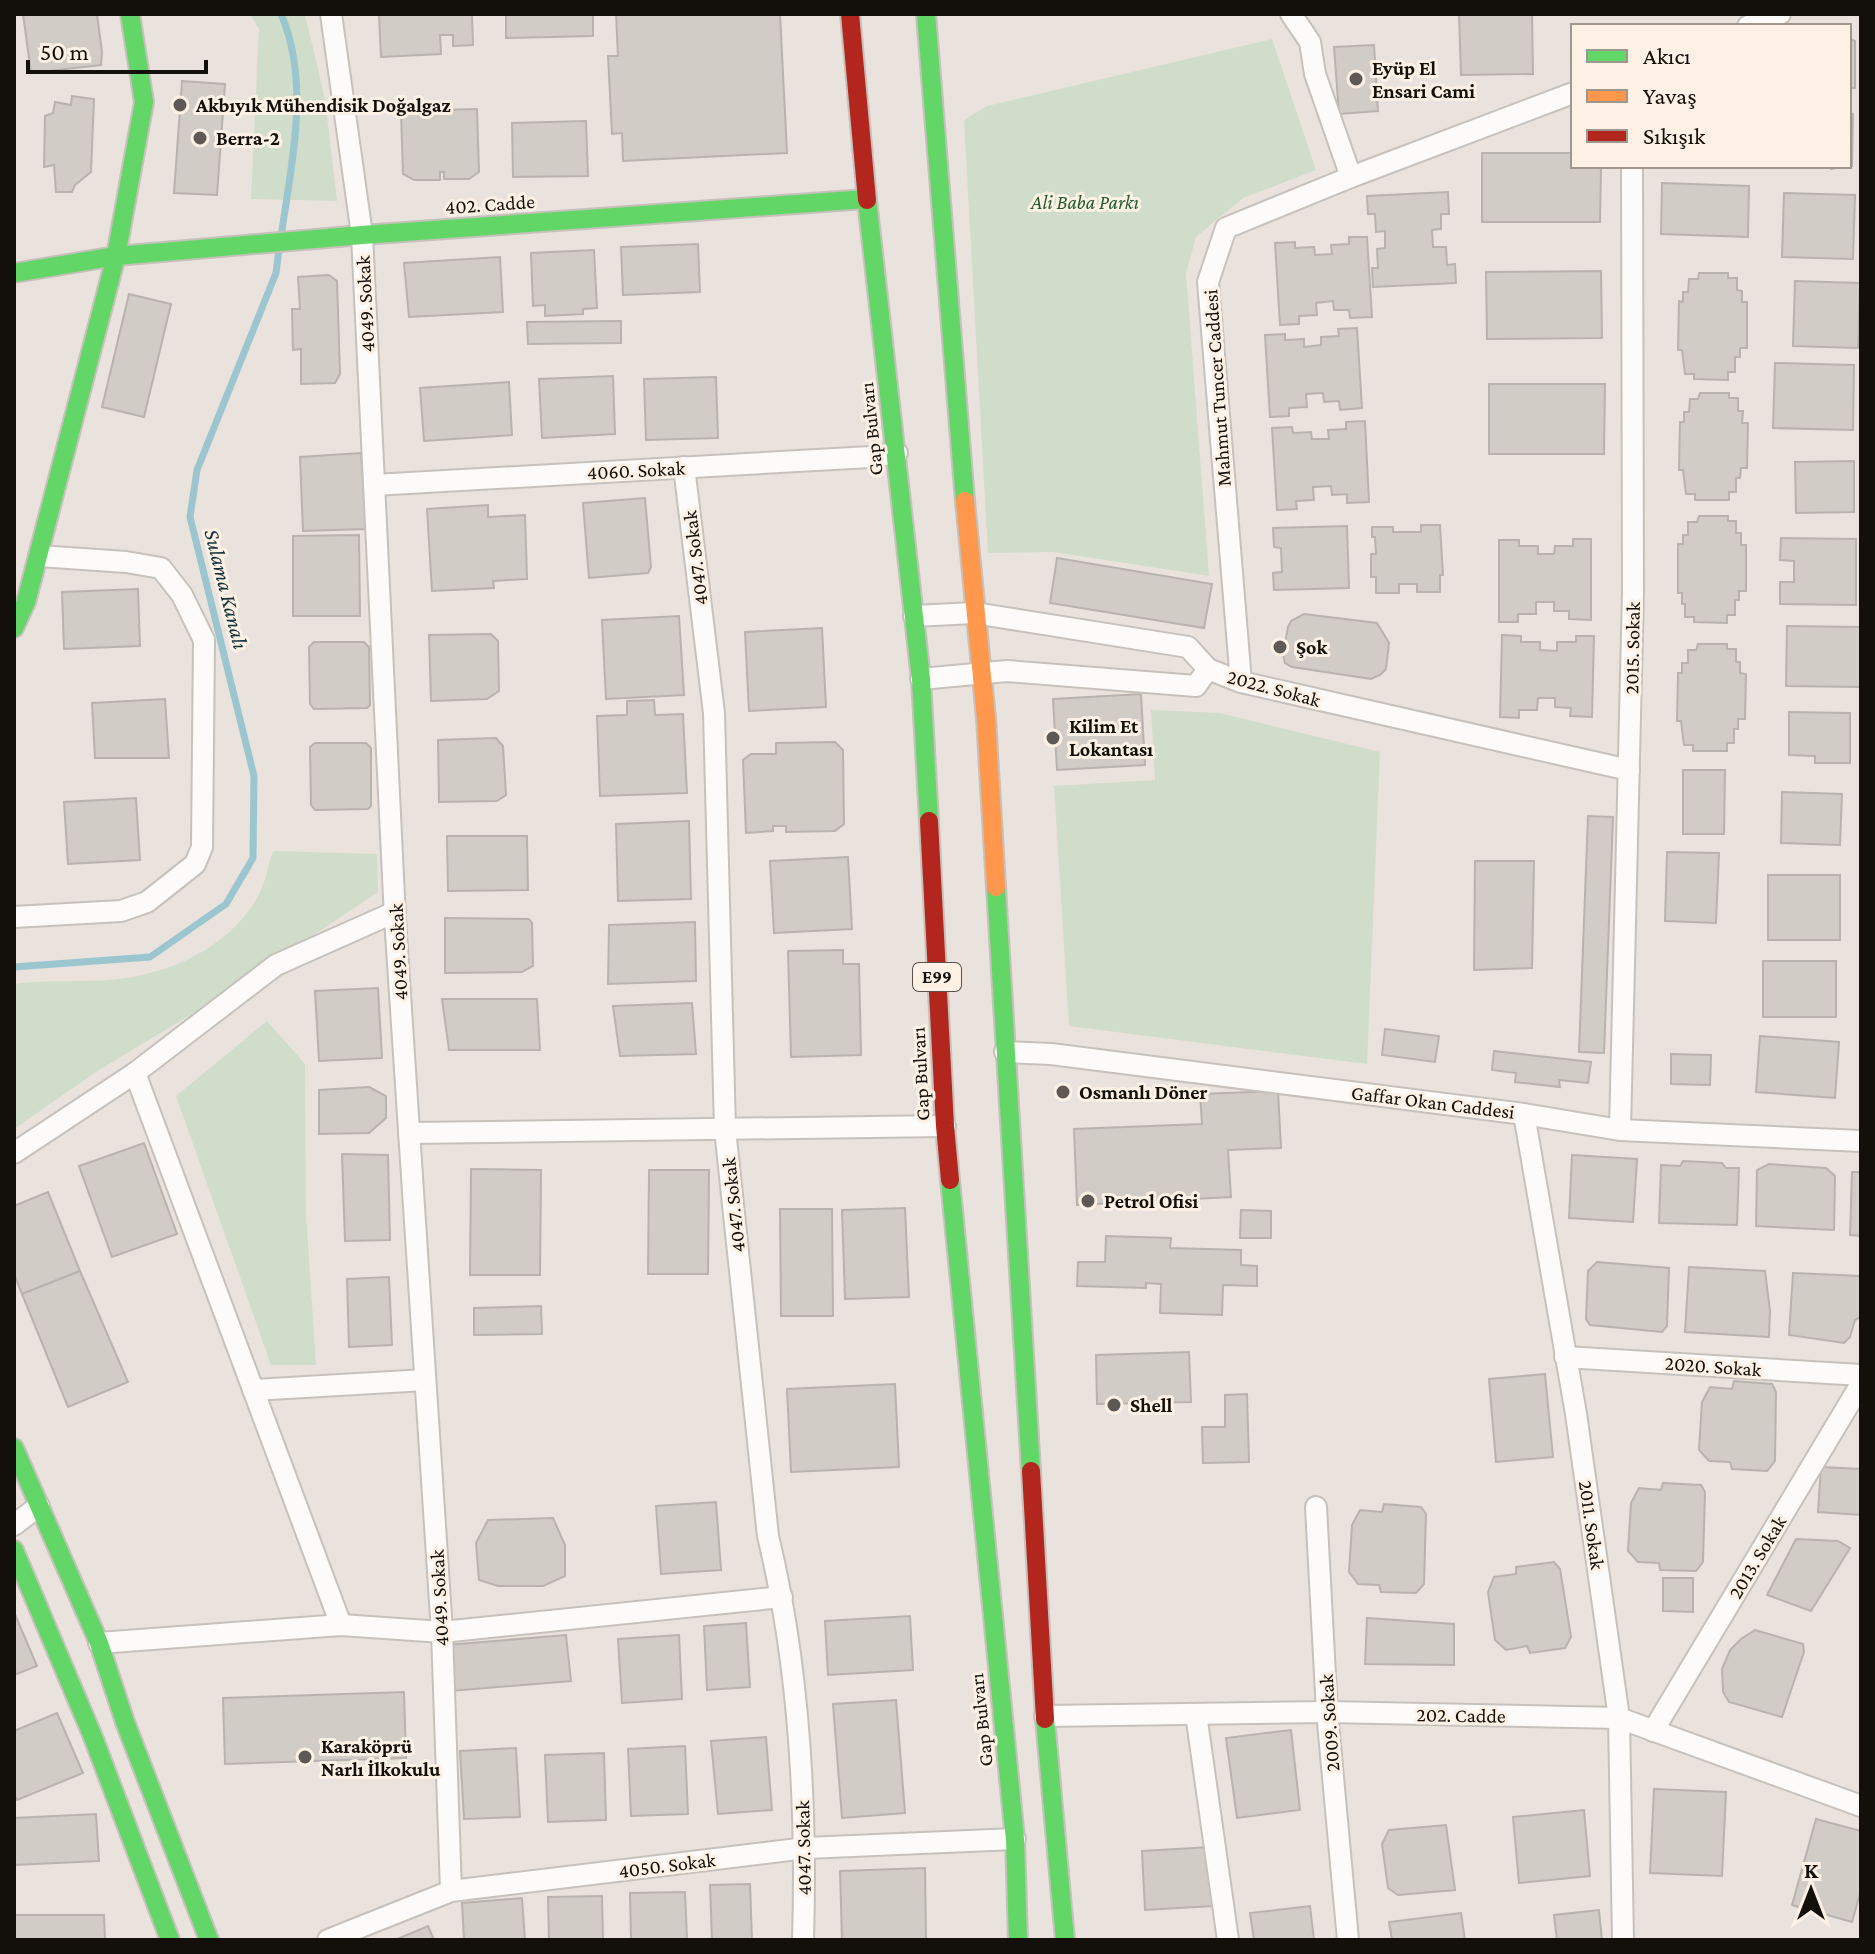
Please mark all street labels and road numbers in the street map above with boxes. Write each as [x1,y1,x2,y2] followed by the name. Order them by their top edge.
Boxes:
[444,190,536,218] street label: 402. Cadde
[351,255,379,353] street label: 4049. Sokak
[1199,289,1235,487] street label: Mahmut Tuncer Caddesi
[855,381,888,477] street label: Gap Bulvarı
[586,456,686,484] street label: 4060. Sokak
[678,509,712,607] street label: 4047. Sokak
[1620,601,1644,694] street label: 2015. Sokak
[1225,665,1323,711] street label: 2022. Sokak
[384,903,412,1001] street label: 4049. Sokak
[913,963,961,991] road number: E99
[907,1027,934,1121] street label: Gap Bulvarı
[1350,1081,1516,1123] street label: Gaffar Okan Caddesi
[717,1156,749,1254] street label: 4047. Sokak
[1664,1352,1763,1380] street label: 2020. Sokak
[1575,1479,1609,1572] street label: 2011. Sokak
[1724,1511,1791,1602] street label: 2013. Sokak
[425,1549,453,1647] street label: 4049. Sokak
[965,1672,998,1768] street label: Gap Bulvarı
[1315,1673,1343,1772] street label: 2009. Sokak
[1416,1703,1506,1727] street label: 202. Cadde
[791,1800,815,1896] street label: 4047. Sokak
[617,1848,717,1882] street label: 4050. Sokak

